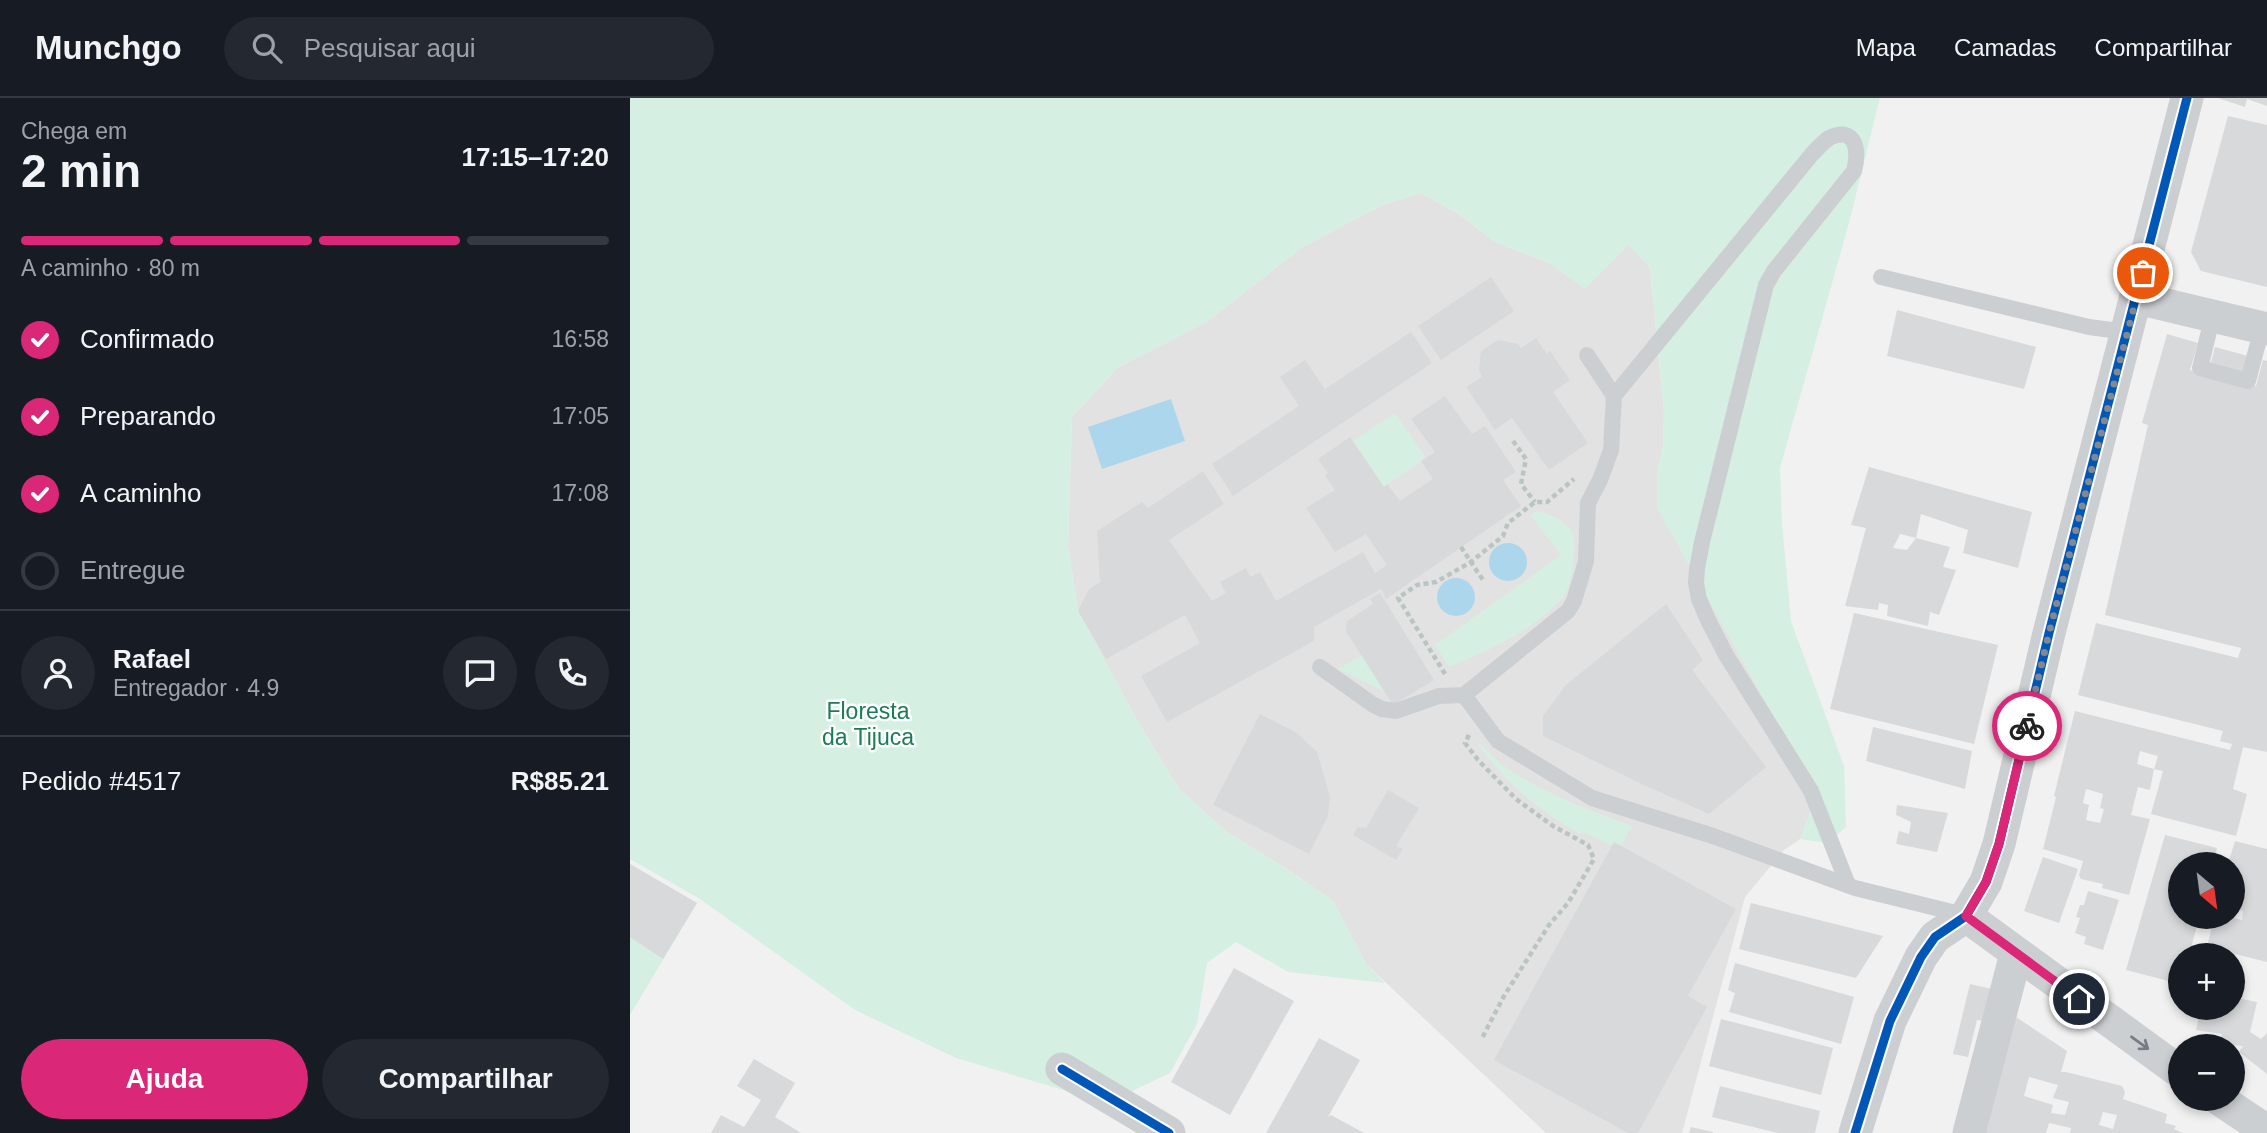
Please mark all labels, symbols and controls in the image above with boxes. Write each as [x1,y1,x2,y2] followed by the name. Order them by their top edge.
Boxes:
[224,17,714,80] search box
[35,29,182,66] text: Munchgo
[248,29,286,67] icon: search
[304,33,476,63] text: Pesquisar aqui
[1856,34,1916,61] text: Mapa
[1954,34,2057,61] text: Camadas
[2095,34,2232,61] text: Compartilhar
[21,118,127,144] text: Chega em
[462,142,609,172] text: 17:15–17:20
[21,145,141,197] text: 2 min
[2113,243,2173,303] pin
[2124,254,2162,292] icon: bag
[21,255,200,281] text: A caminho · 80 m
[21,321,59,359] icon: check
[80,324,214,354] text: Confirmado
[551,326,609,352] text: 16:58
[21,398,59,436] icon: check
[80,401,216,431] text: Preparando
[551,403,609,429] text: 17:05
[21,475,59,513] icon: check
[80,478,201,508] text: A caminho
[551,480,609,506] text: 17:08
[80,555,186,585] text: Entregue
[21,636,95,710] button: person
[443,636,517,710] button: chat
[535,636,609,710] button: phone
[113,644,191,674] text: Rafael
[113,675,279,701] text: Entregador · 4.9
[1992,691,2062,761] courier
[822,698,914,750] park label: Floresta da Tijuca
[2008,707,2046,745] icon: bike
[21,766,181,796] text: Pedido #4517
[511,766,609,796] text: R$85.21
[2168,852,2245,929] north arrow
[2168,852,2245,1111] map controls
[2168,943,2245,1020] button: +
[2049,969,2109,1029] pin
[2060,980,2098,1018] icon: home
[2168,1034,2245,1111] button: −
[2130,1036,2149,1050] one-way arrow
[21,1039,308,1119] button: Ajuda
[322,1039,609,1119] button: Compartilhar

